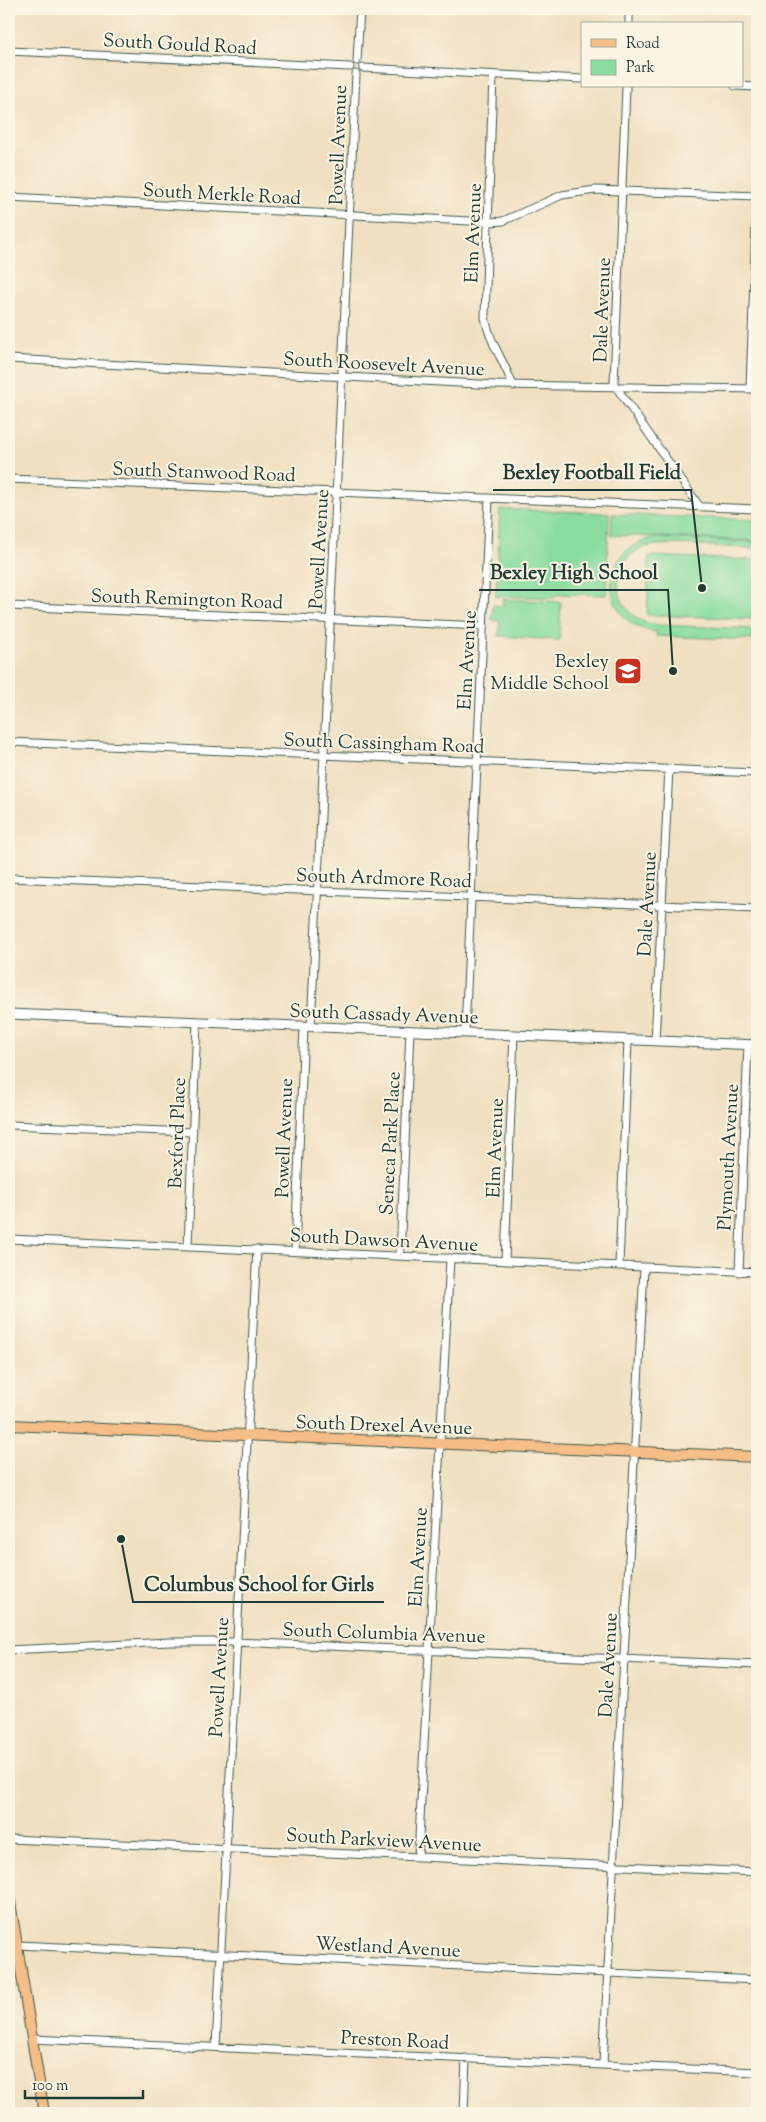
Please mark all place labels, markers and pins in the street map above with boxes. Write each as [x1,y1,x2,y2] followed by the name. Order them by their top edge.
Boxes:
[493,455,691,490] callout: Bexley Football Field
[479,555,668,590] callout: Bexley High School
[490,649,610,698] place label: Bexley Middle School
[613,656,643,686] school or university icon: Bexley Middle School
[133,1567,384,1602] callout: Columbus School for Girls

